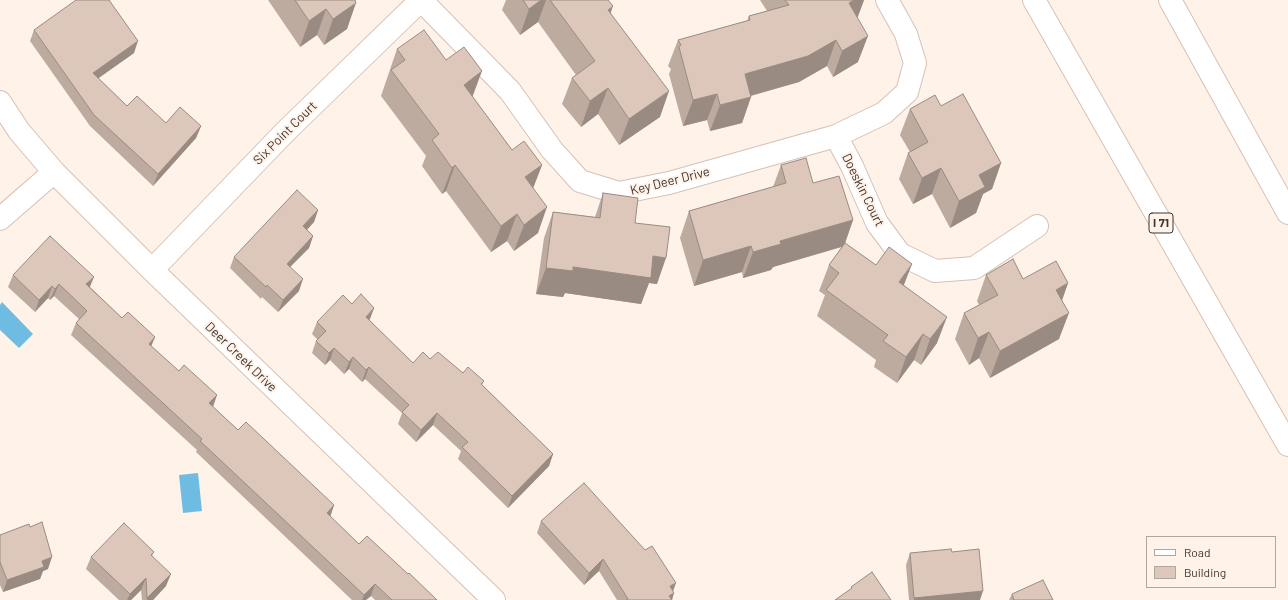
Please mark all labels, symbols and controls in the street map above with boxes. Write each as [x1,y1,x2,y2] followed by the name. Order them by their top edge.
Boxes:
[250,98,320,168] street label: Six Point Court
[839,151,887,229] street label: Doeskin Court
[629,164,711,198] street label: Key Deer Drive
[1149,213,1173,233] road number: I 71
[202,319,280,395] street label: Deer Creek Drive
[1146,536,1276,588] legend
[1184,545,1211,559] text: Road
[1184,565,1226,579] text: Building

